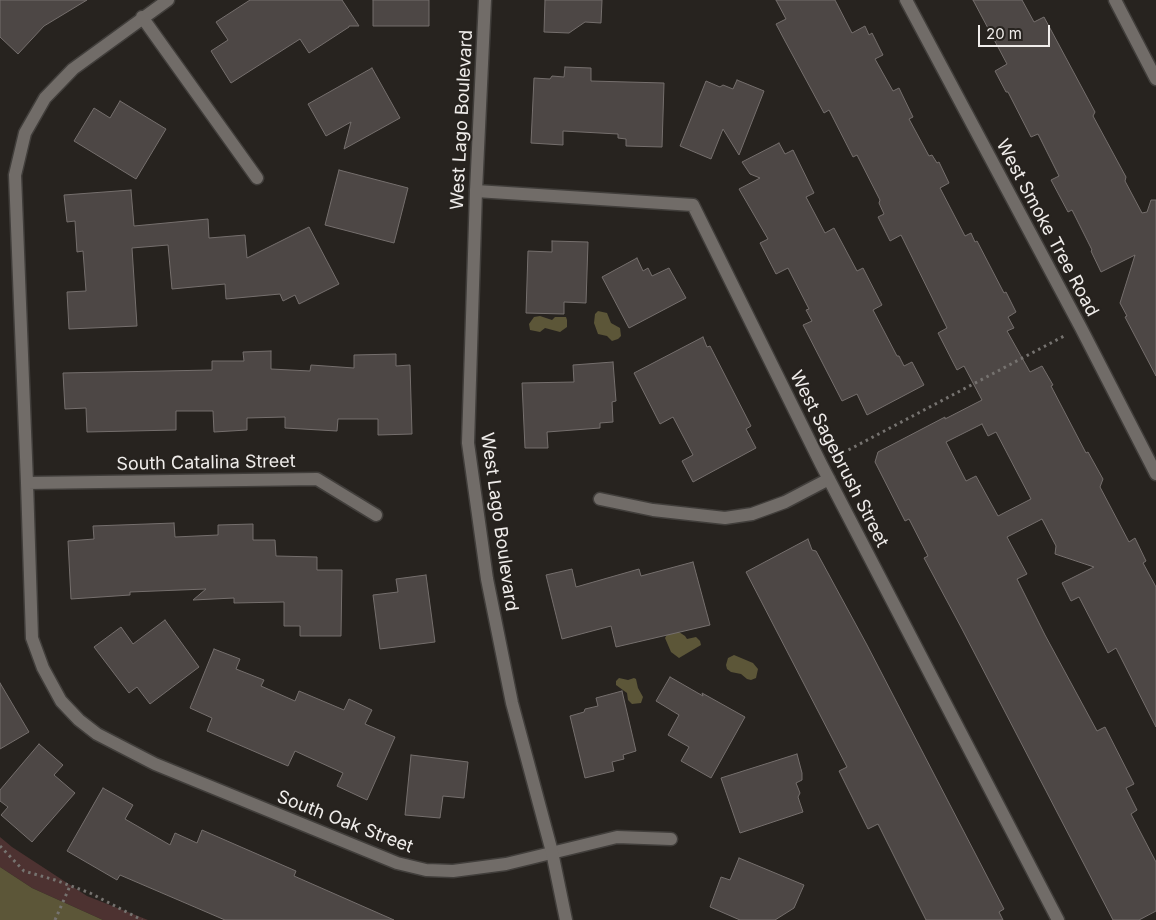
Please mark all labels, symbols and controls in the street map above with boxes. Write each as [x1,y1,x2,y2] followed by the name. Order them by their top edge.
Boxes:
[981,15,1054,47] scale bar
[986,24,1022,43] text: 20 m
[446,29,478,211] street label: West Lago Boulevard
[991,136,1103,320] street label: West Smoke Tree Road
[785,367,893,551] street label: West Sagebrush Street
[476,431,522,613] street label: West Lago Boulevard
[116,451,296,475] street label: South Catalina Street
[274,786,416,858] street label: South Oak Street

